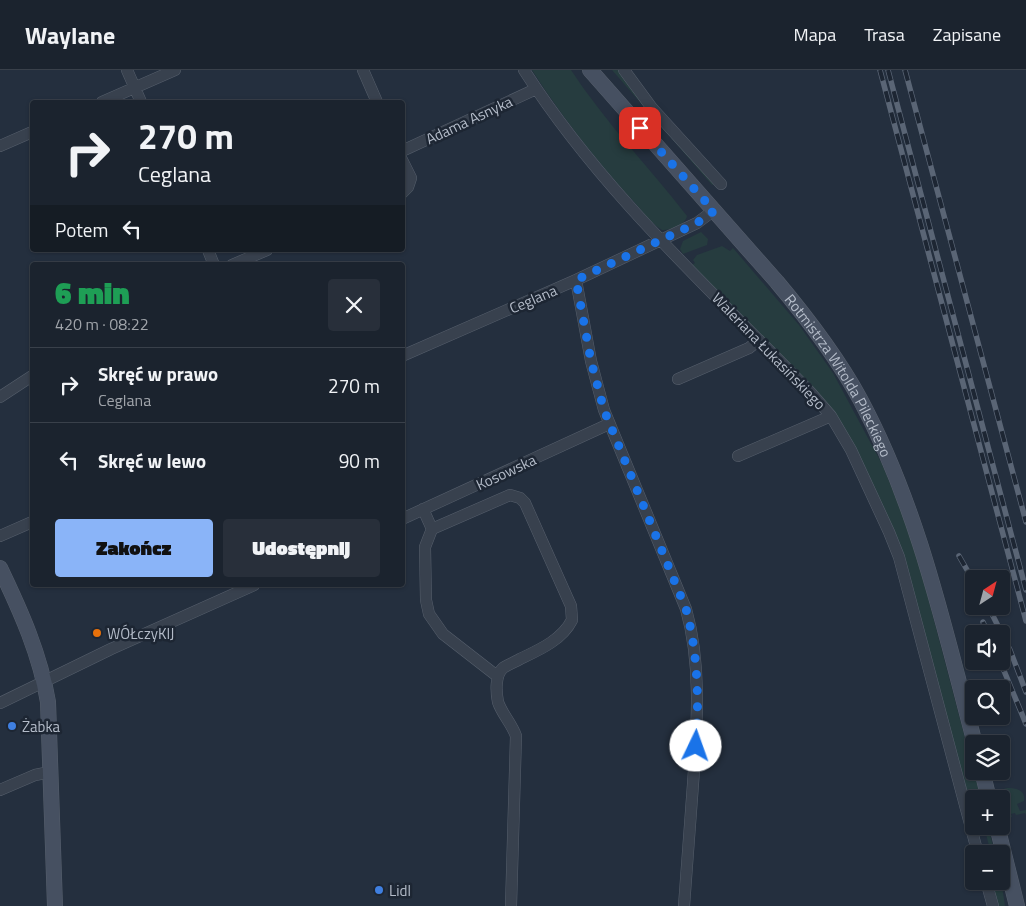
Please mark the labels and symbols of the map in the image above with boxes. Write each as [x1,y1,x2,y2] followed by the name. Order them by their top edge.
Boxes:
[422,90,517,150] street label: Adama Asnyka
[619,107,661,149] pin
[506,278,561,319] street label: Ceglana
[707,287,831,415] street label: Waleriana Łukasińskiego
[780,289,898,460] street label: Rotmistrza Witolda Pileckiego
[472,448,540,496] street label: Kosowska
[965,570,1010,615] north arrow
[107,622,174,645] place label: WÓŁczyKIJ
[91,627,103,639] marker: WÓŁczyKIJ
[22,715,61,738] place label: Żabka
[669,719,721,771] position arrow
[6,720,18,732] marker: Żabka
[389,879,411,902] place label: Lidl
[373,884,385,896] marker: Lidl

